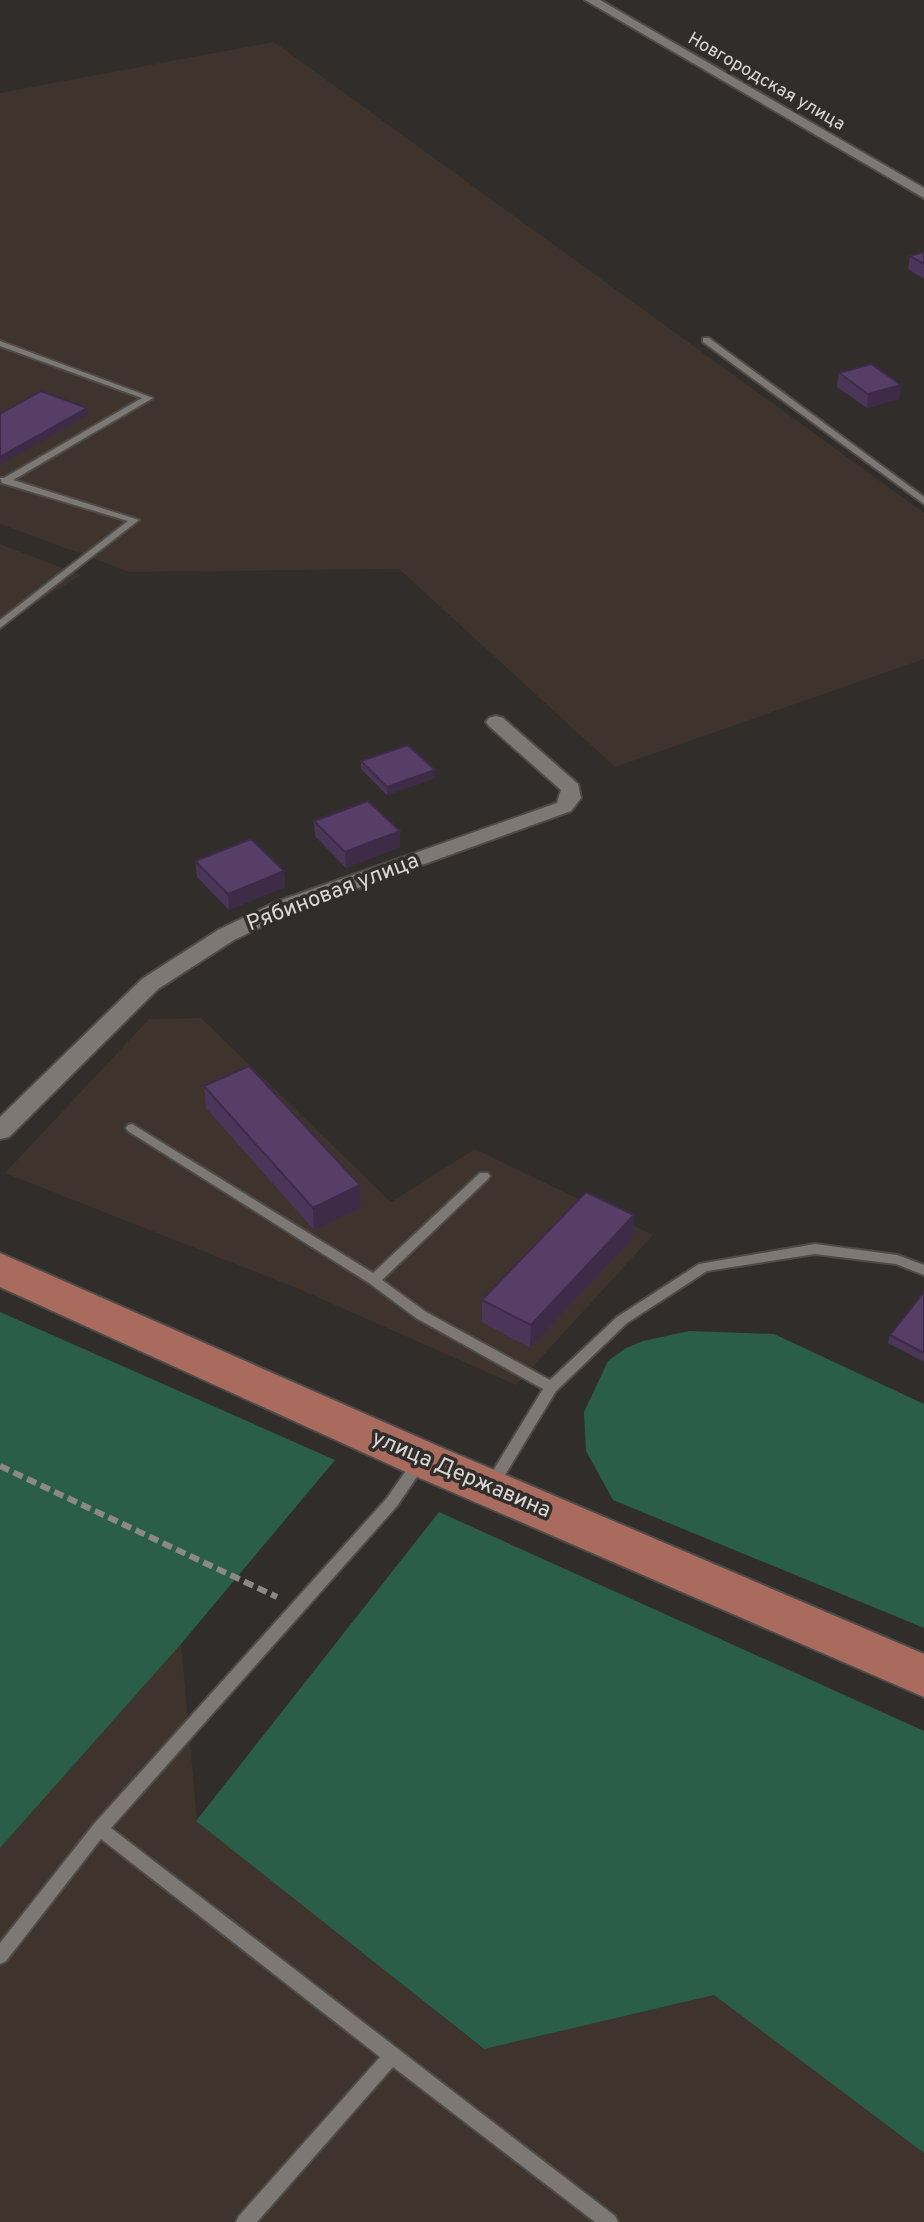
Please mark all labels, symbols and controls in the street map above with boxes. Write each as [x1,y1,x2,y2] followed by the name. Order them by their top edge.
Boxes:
[683,28,849,136] street label: Новгородская улица
[243,848,423,938] street label: Рябиновая улица
[367,1425,555,1525] street label: улица Державина

